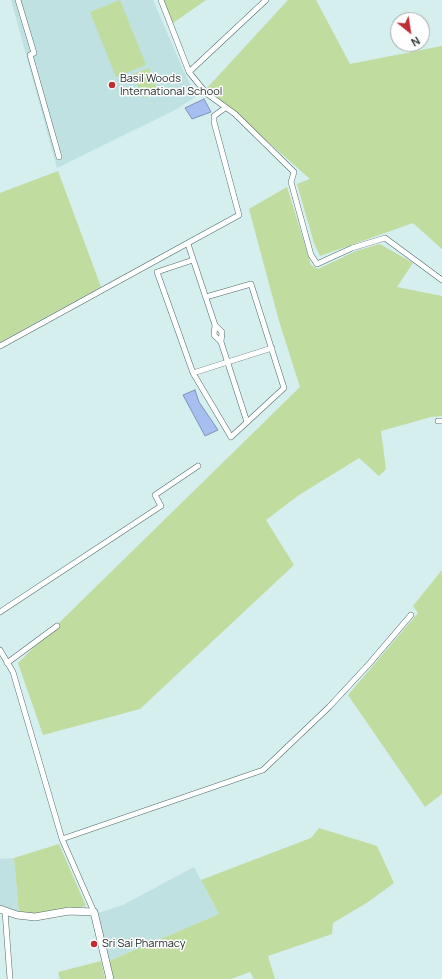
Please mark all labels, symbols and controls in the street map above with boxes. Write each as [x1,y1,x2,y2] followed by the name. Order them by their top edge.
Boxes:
[390,12,430,52] north arrow
[409,33,423,50] text: N
[120,72,222,98] place label: Basil Woods International School
[107,80,117,90] marker: Basil Woods International School
[102,937,186,951] place label: Sri Sai Pharmacy
[89,939,99,949] marker: Sri Sai Pharmacy

